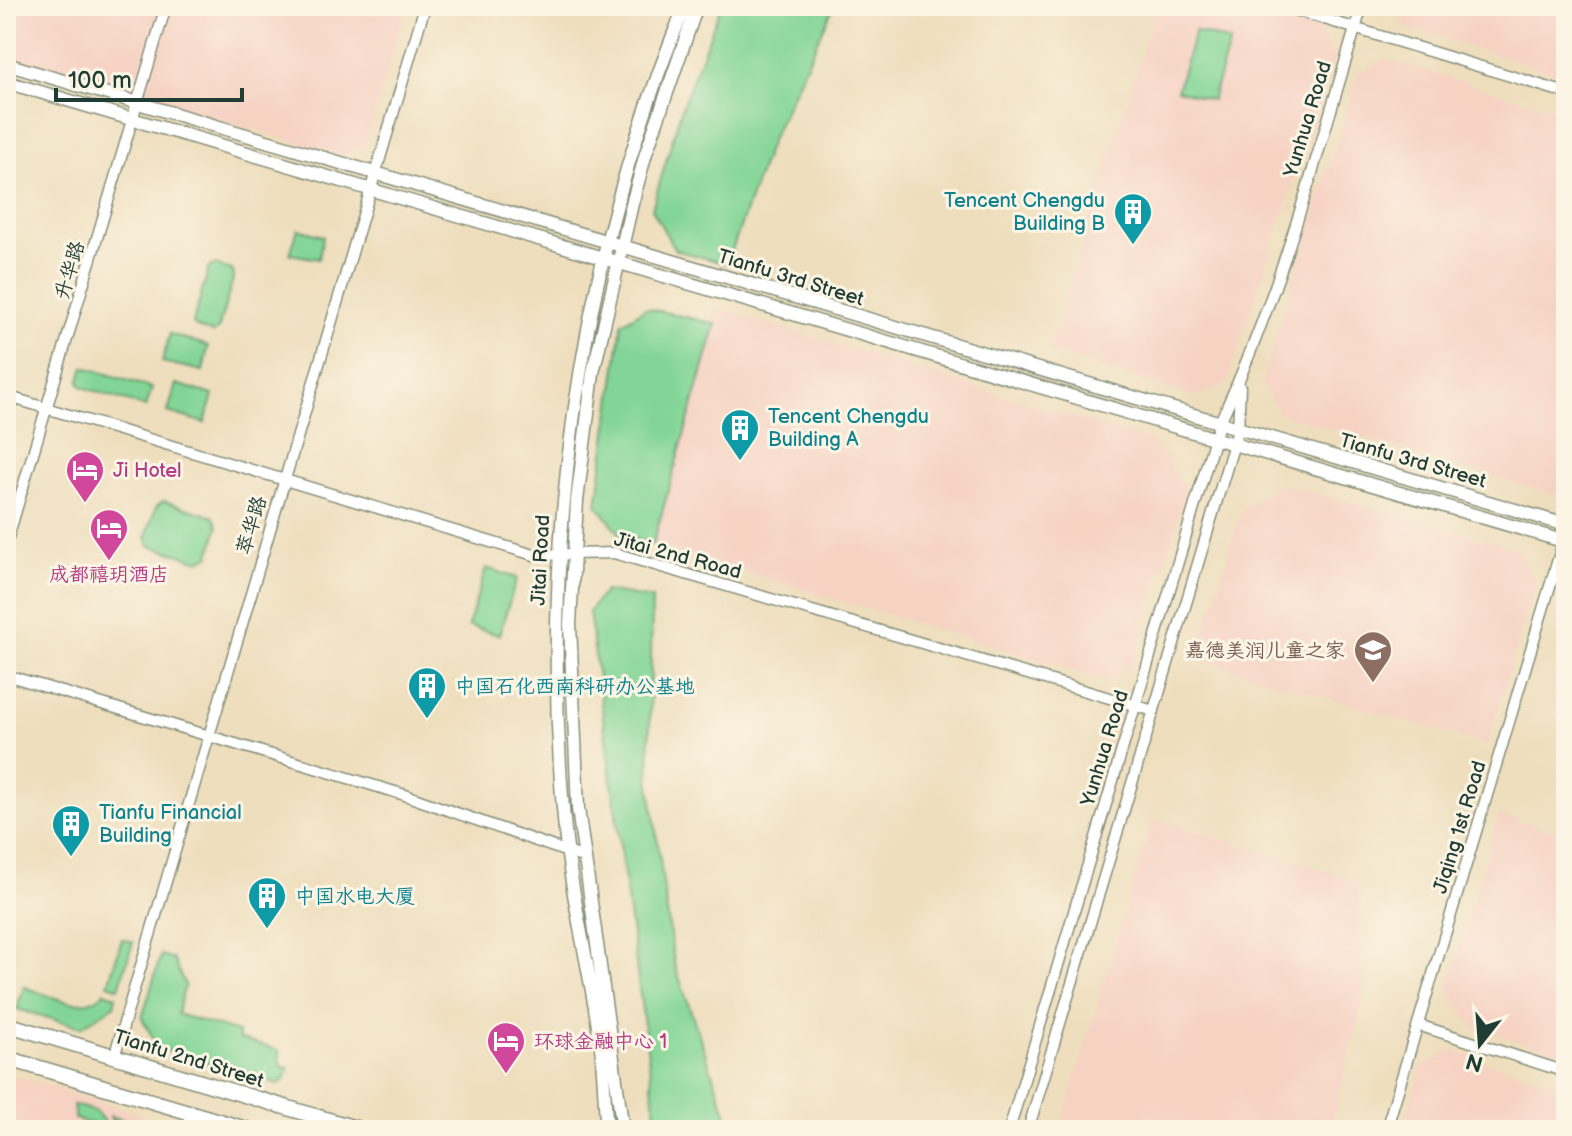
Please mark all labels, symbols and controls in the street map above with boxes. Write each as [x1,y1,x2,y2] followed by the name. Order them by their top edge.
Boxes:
[56,52,242,102] scale bar
[1279,58,1337,181] street label: Yunhua Road
[68,66,132,95] text: 100 m
[944,189,1105,236] place label: Tencent Chengdu Building B
[1112,191,1154,246] building icon: Tencent Chengdu Building B
[50,237,90,302] street label: 升华路
[715,244,867,312] street label: Tianfu 3rd Street
[768,405,929,452] place label: Tencent Chengdu Building A
[719,407,761,462] building icon: Tencent Chengdu Building A
[1337,429,1489,493] street label: Tianfu 3rd Street
[64,449,106,504] hotel icon: Ji Hotel
[113,459,181,483] place label: Ji Hotel
[232,492,272,557] street label: 萃华路
[88,507,130,562] hotel icon: 成都禧玥酒店
[527,514,555,606] street label: Jitai Road
[611,527,744,584] street label: Jitai 2nd Road
[49,563,169,587] place label: 成都禧玥酒店
[1352,629,1394,684] school or university icon: 嘉德美润儿童之家
[1185,639,1345,663] place label: 嘉德美润儿童之家
[406,665,448,720] building icon: 中国石化西南科研办公基地
[455,675,695,699] place label: 中国石化西南科研办公基地
[1076,687,1134,810] street label: Yunhua Road
[1428,758,1492,897] street label: Jiqing 1st Road
[99,801,242,848] place label: Tianfu Financial Building
[50,803,92,858] building icon: Tianfu Financial Building
[246,875,288,930] building icon: 中国水电大厦
[295,885,415,909] place label: 中国水电大厦
[1440,1004,1520,1084] north arrow
[485,1020,527,1075] hotel icon: 环球金融中心 1
[111,1025,267,1093] street label: Tianfu 2nd Street
[534,1030,667,1054] place label: 环球金融中心 1
[1463,1046,1486,1077] text: N

